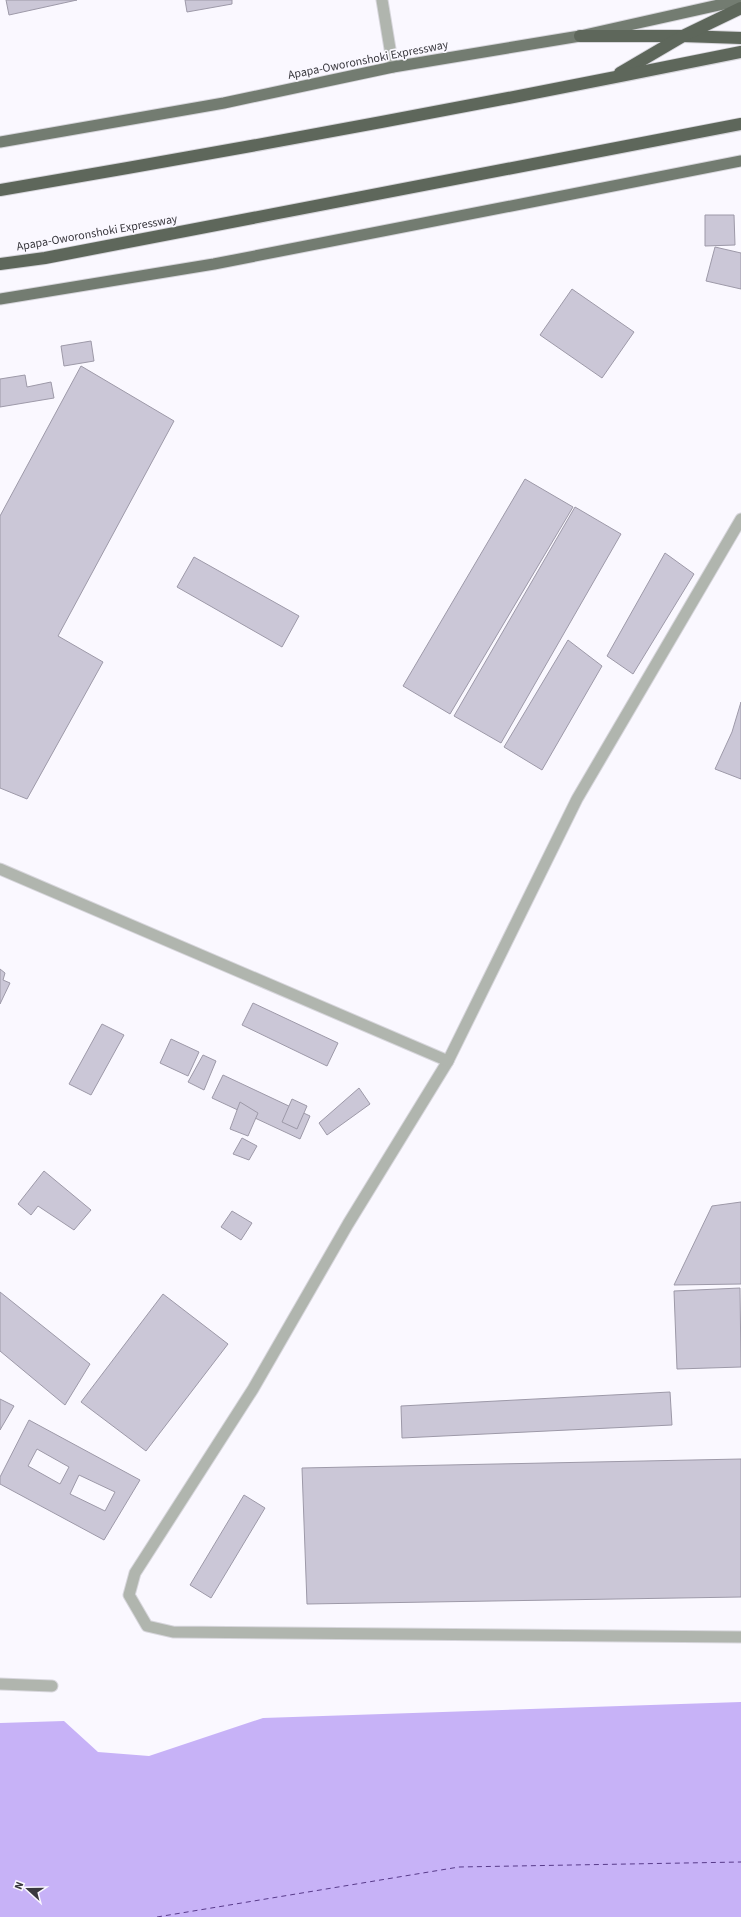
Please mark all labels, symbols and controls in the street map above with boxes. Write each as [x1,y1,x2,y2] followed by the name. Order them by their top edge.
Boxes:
[286,36,450,84] street label: Apapa-Oworonshoki Expressway
[15,210,179,256] street label: Apapa-Oworonshoki Expressway
[8,1869,48,1909] north arrow
[11,1879,27,1892] text: N

